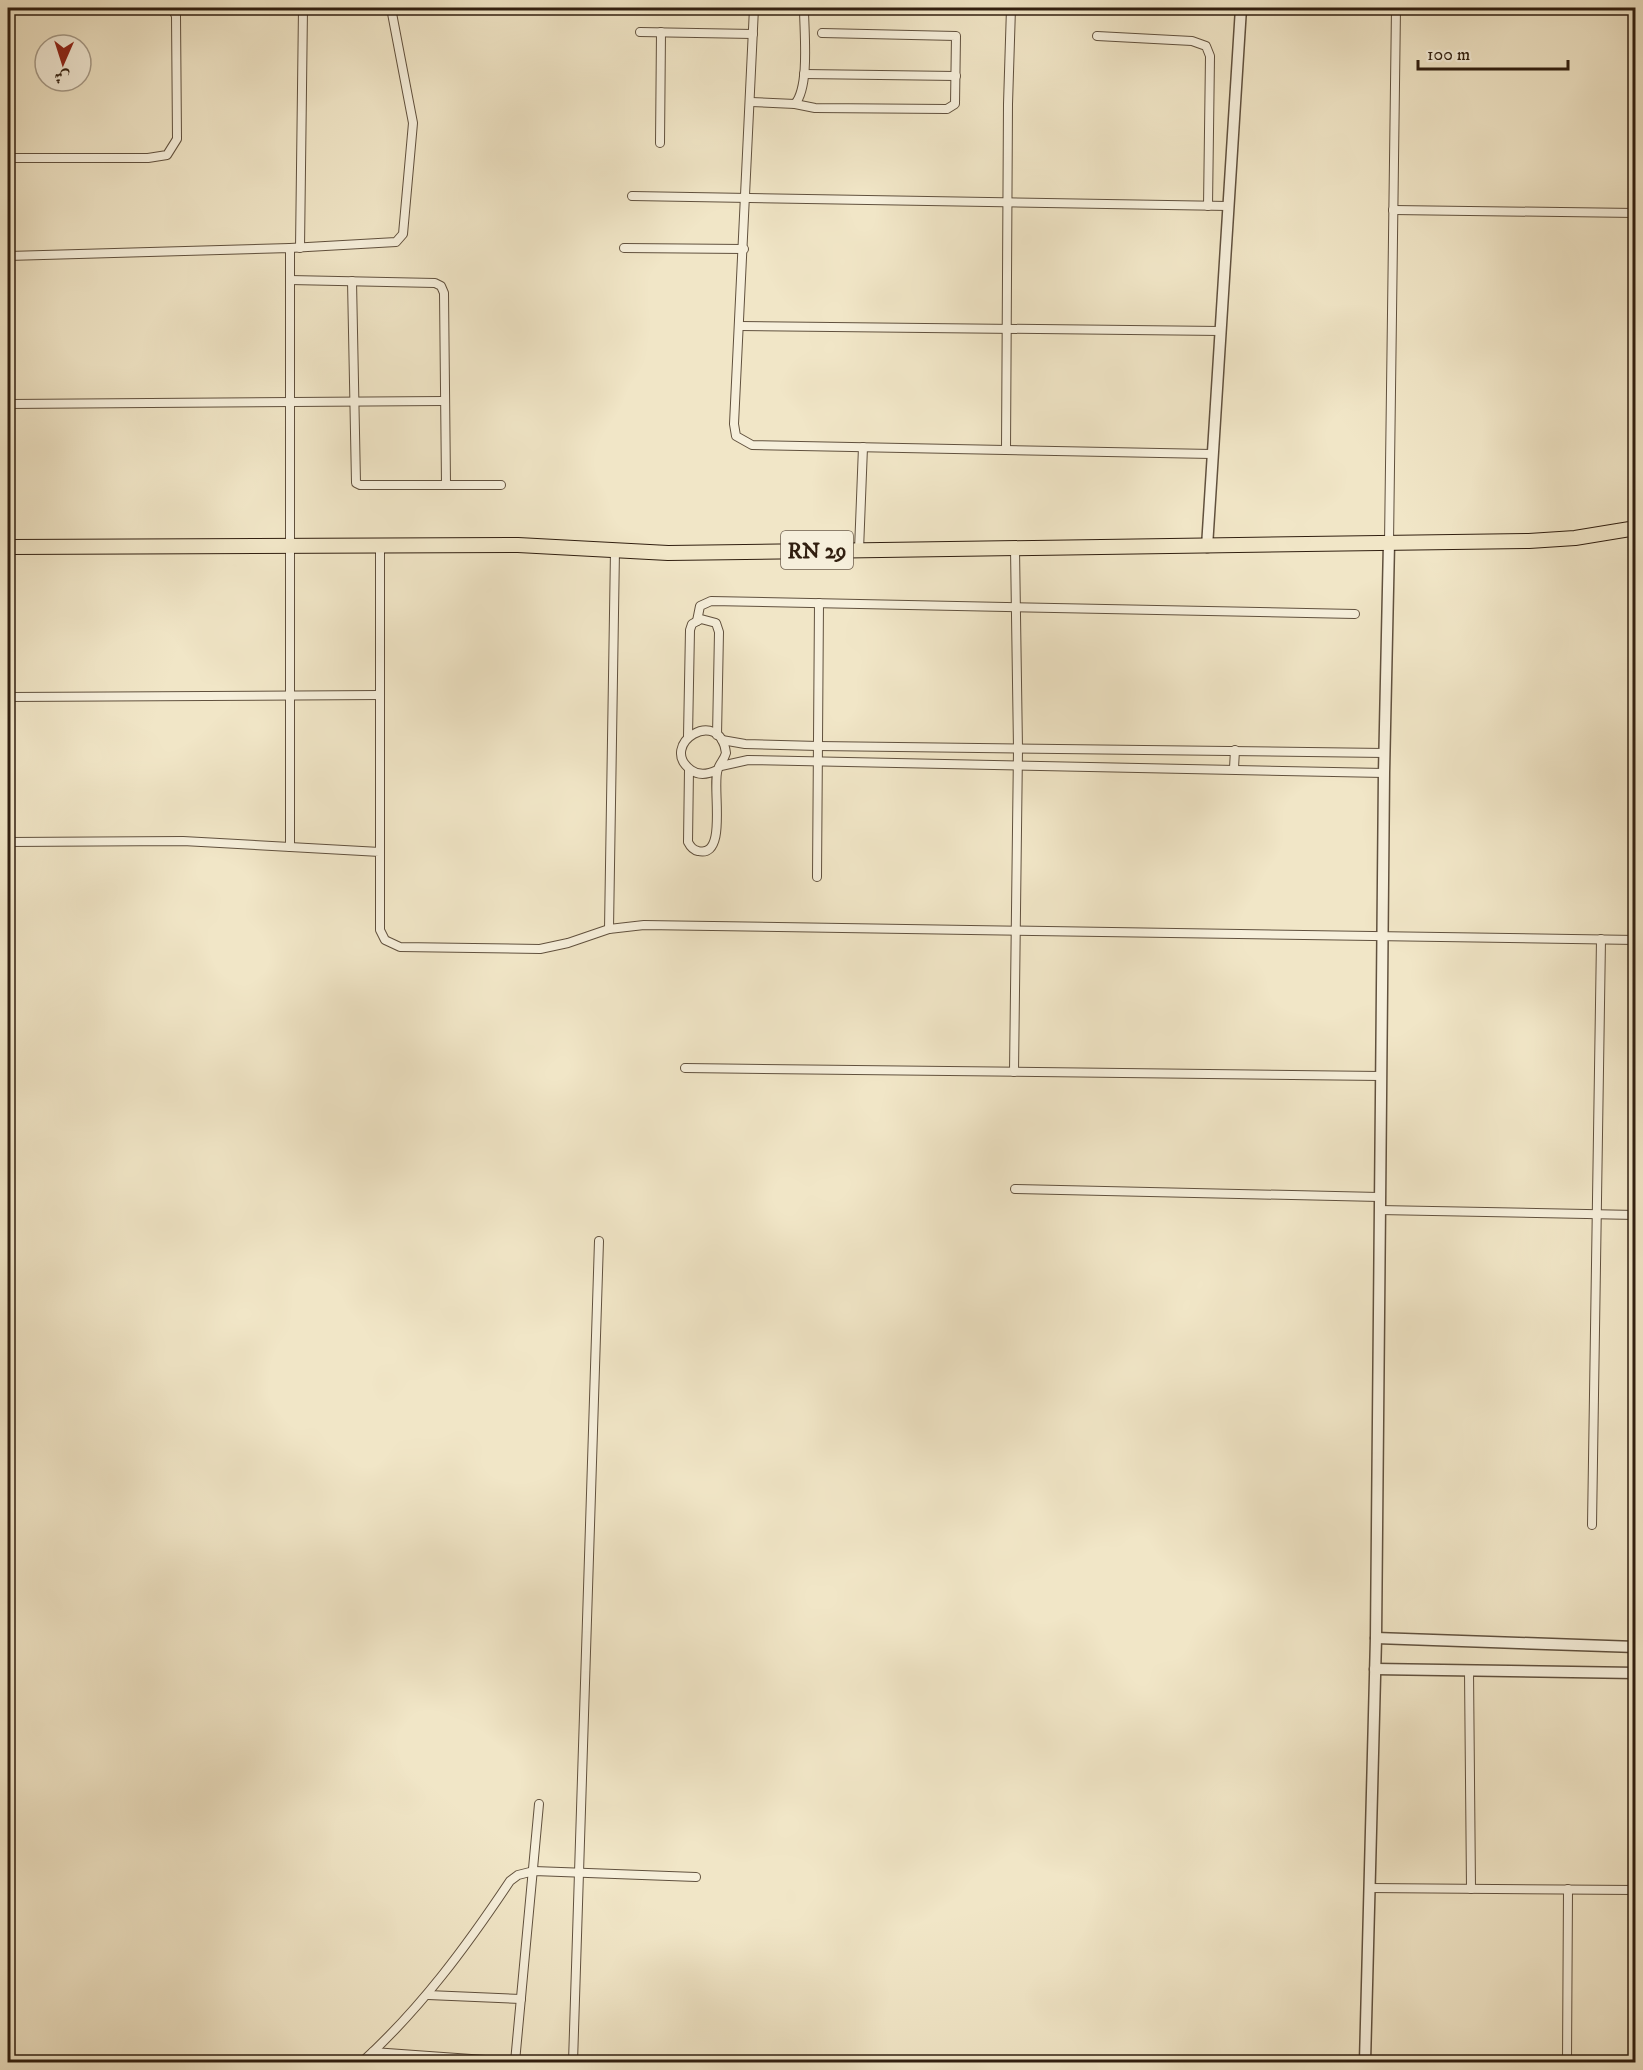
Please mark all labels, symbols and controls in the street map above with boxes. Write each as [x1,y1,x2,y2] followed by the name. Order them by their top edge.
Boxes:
[33,33,93,93] north arrow
[1418,33,1568,71] scale bar
[1427,44,1470,66] text: 100 m
[54,67,71,87] text: ش
[781,531,853,569] road number: RN 29

